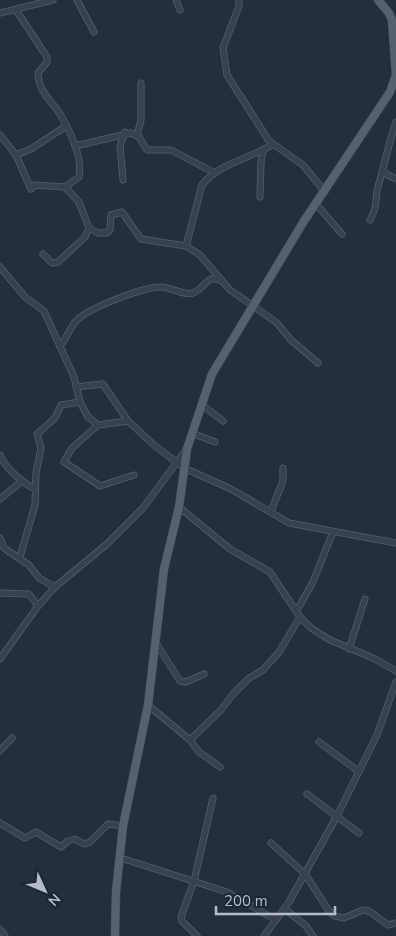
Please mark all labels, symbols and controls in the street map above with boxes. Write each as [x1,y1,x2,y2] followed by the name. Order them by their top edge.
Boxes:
[20,866,70,916] north arrow
[216,884,335,916] scale bar
[44,889,64,910] text: N
[224,891,268,911] text: 200 m

